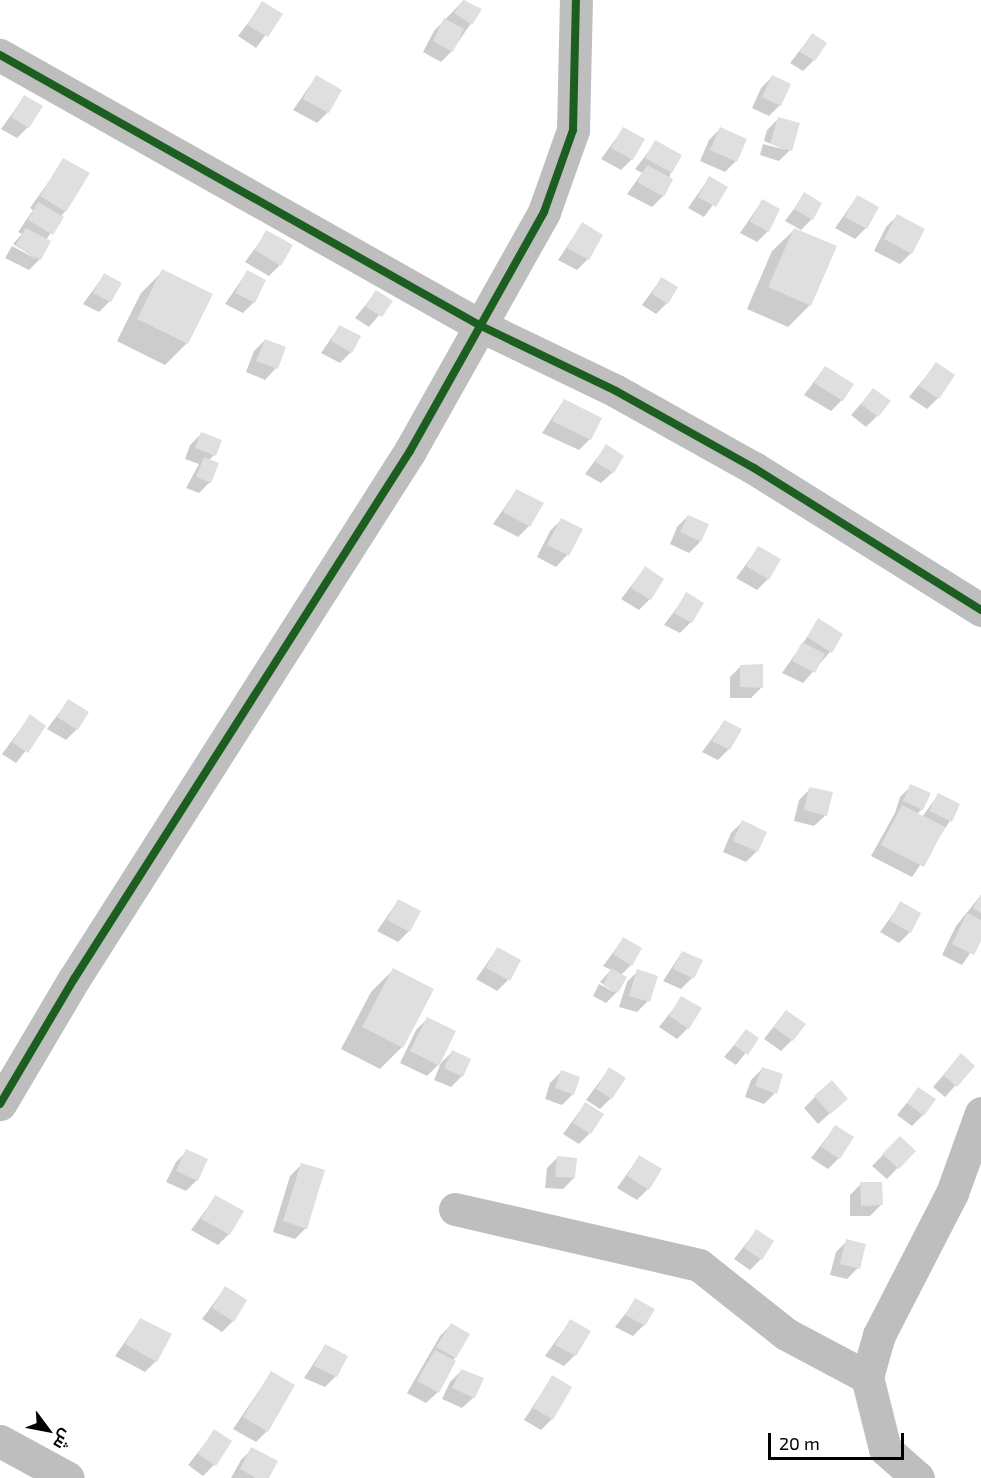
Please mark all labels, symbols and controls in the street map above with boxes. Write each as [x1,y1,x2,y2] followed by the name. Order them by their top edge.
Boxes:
[18,1400,78,1460] north arrow
[771,1421,908,1459] scale bar
[50,1426,77,1454] text: ش
[779,1432,820,1454] text: 20 m

